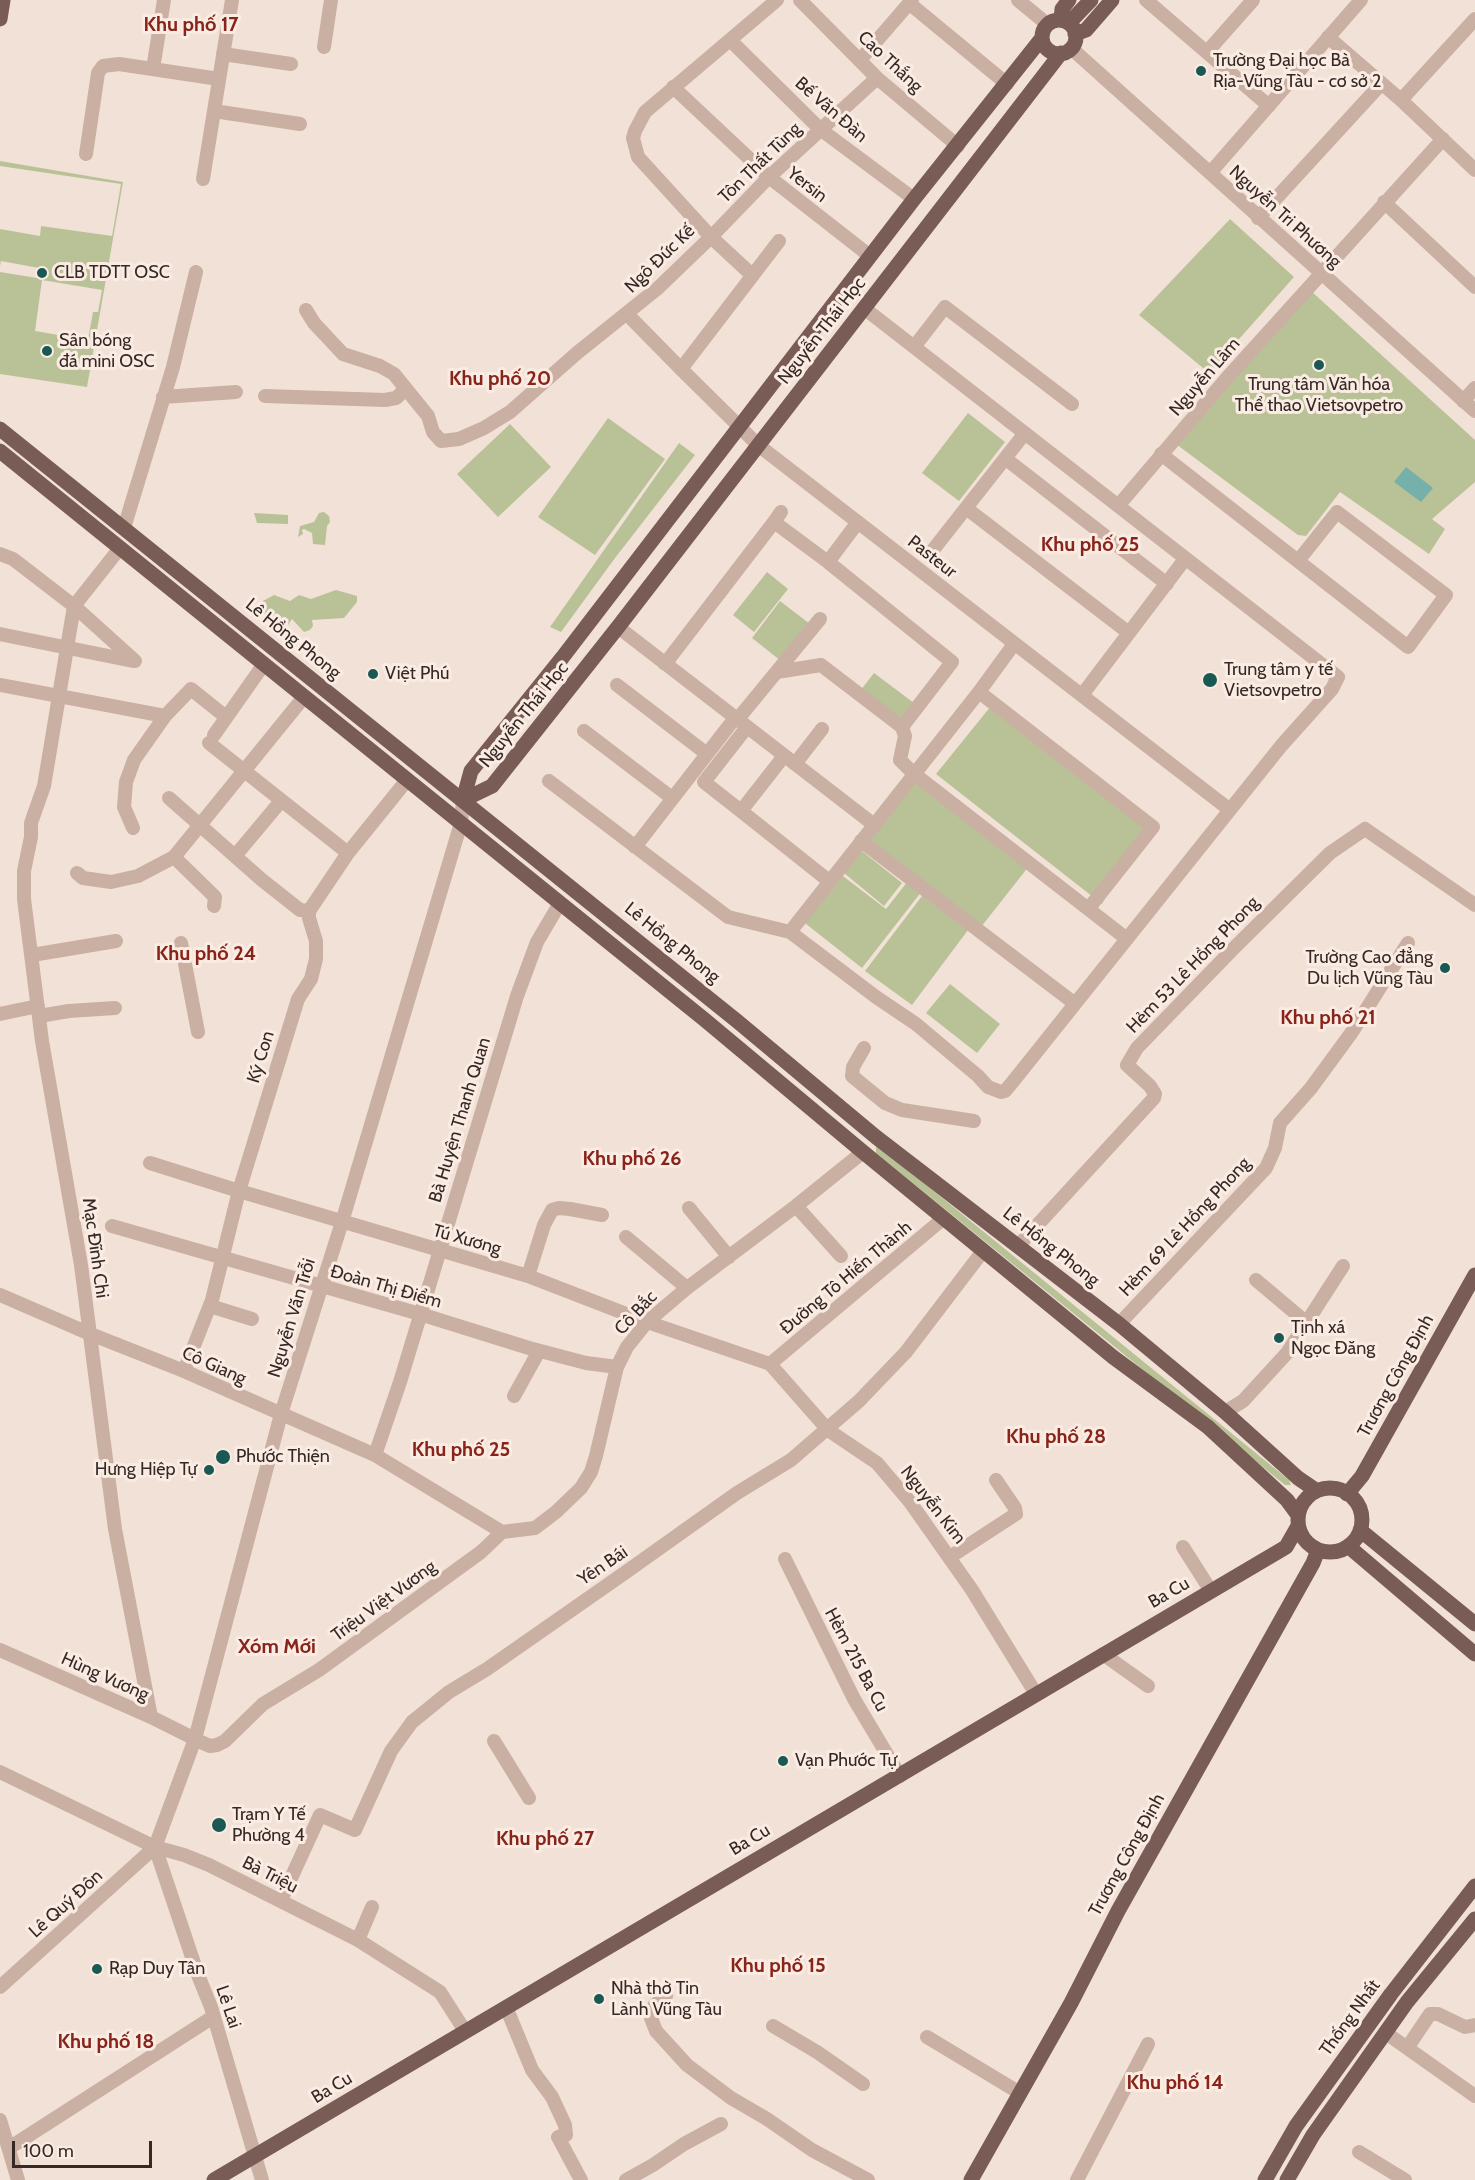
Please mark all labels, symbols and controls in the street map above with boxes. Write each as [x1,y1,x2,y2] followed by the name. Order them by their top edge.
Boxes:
[144,13,238,37] district label: Khu phố 17
[853,27,927,97] street label: Cao Thắng
[1213,50,1381,92] place label: Trường Đại học Bà Rịa-Vũng Tàu - cơ sở 2
[1194,64,1208,78] marker: Trường Đại học Bà Rịa-Vũng Tàu - cơ sở 2
[790,73,872,147] street label: Bế Văn Đàn
[714,118,806,208] street label: Tôn Thất Tùng
[1225,161,1345,273] street label: Nguyễn Tri Phương
[783,163,831,207] street label: Yersin
[621,220,699,298] street label: Ngô Đức Kế
[54,262,170,284] place label: CLB TDTT OSC
[35,266,49,280] marker: CLB TDTT OSC
[774,273,870,389] street label: Nguyễn Thái Học
[59,330,155,372] place label: Sân bóng đá mini OSC
[1165,334,1245,420] street label: Nguyễn Lâm
[40,344,54,358] marker: Sân bóng đá mini OSC
[1312,358,1326,372] marker: Trung tâm Văn hóa Thể thao Vietsovpetro
[449,367,551,391] district label: Khu phố 20
[1235,374,1403,416] place label: Trung tâm Văn hóa Thể thao Vietsovpetro
[903,531,961,583] street label: Pasteur
[1041,533,1139,557] district label: Khu phố 25
[241,594,345,684] street label: Lê Hồng Phong
[475,658,573,772] street label: Nguyễn Thái Học
[1224,659,1333,702] place label: Trung tâm y tế Vietsovpetro
[385,663,449,685] place label: Việt Phú
[366,667,380,681] marker: Việt Phú
[1201,671,1219,689] marker: Trung tâm y tế Vietsovpetro
[1122,892,1264,1038] street label: Hẻm 53 Lê Hồng Phong
[620,898,724,988] street label: Lê Hồng Phong
[156,942,256,966] district label: Khu phố 24
[1306,947,1433,990] place label: Trường Cao đẳng Du lịch Vũng Tàu
[1438,961,1452,975] marker: Trường Cao đẳng Du lịch Vũng Tàu
[1280,1006,1376,1030] district label: Khu phố 21
[243,1028,279,1086] street label: Ký Con
[425,1035,495,1205] street label: Bà Huyện Thanh Quan
[582,1147,682,1171] district label: Khu phố 26
[1115,1153,1255,1301] street label: Hẻm 69 Lê Hồng Phong
[77,1197,113,1299] street label: Mạc Đĩnh Chi
[998,1203,1104,1291] street label: Lê Hồng Phong
[776,1217,916,1339] street label: Đường Tô Hiến Thành
[430,1220,504,1260] street label: Tú Xương
[264,1256,320,1380] street label: Nguyễn Văn Trỗi
[328,1261,444,1313] street label: Đoàn Thị Điểm
[610,1286,662,1340] street label: Cô Bắc
[1353,1311,1439,1441] street label: Trương Công Định
[1291,1317,1375,1360] place label: Tịnh xá Ngọc Đăng
[1272,1331,1286,1345] marker: Tịnh xá Ngọc Đăng
[178,1342,250,1390] street label: Cô Giang
[1006,1425,1106,1449] district label: Khu phố 28
[412,1438,510,1462] district label: Khu phố 25
[236,1446,330,1468] place label: Phước Thiện
[214,1448,232,1466] marker: Phước Thiện
[95,1459,197,1481] place label: Hưng Hiệp Tự
[896,1462,970,1548] street label: Nguyễn Kim
[202,1463,216,1477] marker: Hưng Hiệp Tự
[574,1542,632,1590] street label: Yên Bái
[328,1556,440,1646] street label: Triệu Việt Vương
[1145,1573,1193,1613] street label: Ba Cu
[820,1604,892,1716] street label: Hẻm 215 Ba Cu
[238,1635,316,1659] district label: Xóm Mới
[58,1648,152,1706] street label: Hùng Vương
[795,1750,897,1772] place label: Vạn Phước Tự
[776,1754,790,1768] marker: Vạn Phước Tự
[1084,1790,1170,1920] street label: Trương Công Định
[232,1804,306,1846] place label: Trạm Y Tế Phường 4
[210,1816,228,1834] marker: Trạm Y Tế Phường 4
[726,1819,774,1861] street label: Ba Cu
[496,1827,594,1851] district label: Khu phố 27
[239,1852,301,1898] street label: Bà Triệu
[25,1865,107,1943] street label: Lê Quý Đôn
[730,1954,826,1978] district label: Khu phố 15
[109,1958,205,1980] place label: Rạp Duy Tân
[90,1962,104,1976] marker: Rạp Duy Tân
[1315,1976,1385,2060] street label: Thống Nhất
[611,1978,722,2020] place label: Nhà thờ Tin Lành Vũng Tàu
[211,1983,245,2031] street label: Lê Lai
[592,1992,606,2006] marker: Nhà thờ Tin Lành Vũng Tàu
[58,2030,154,2054] district label: Khu phố 18
[308,2067,356,2109] street label: Ba Cu
[1126,2071,1224,2095] district label: Khu phố 14
[15,2129,154,2167] scale bar
[23,2140,74,2162] text: 100 m

